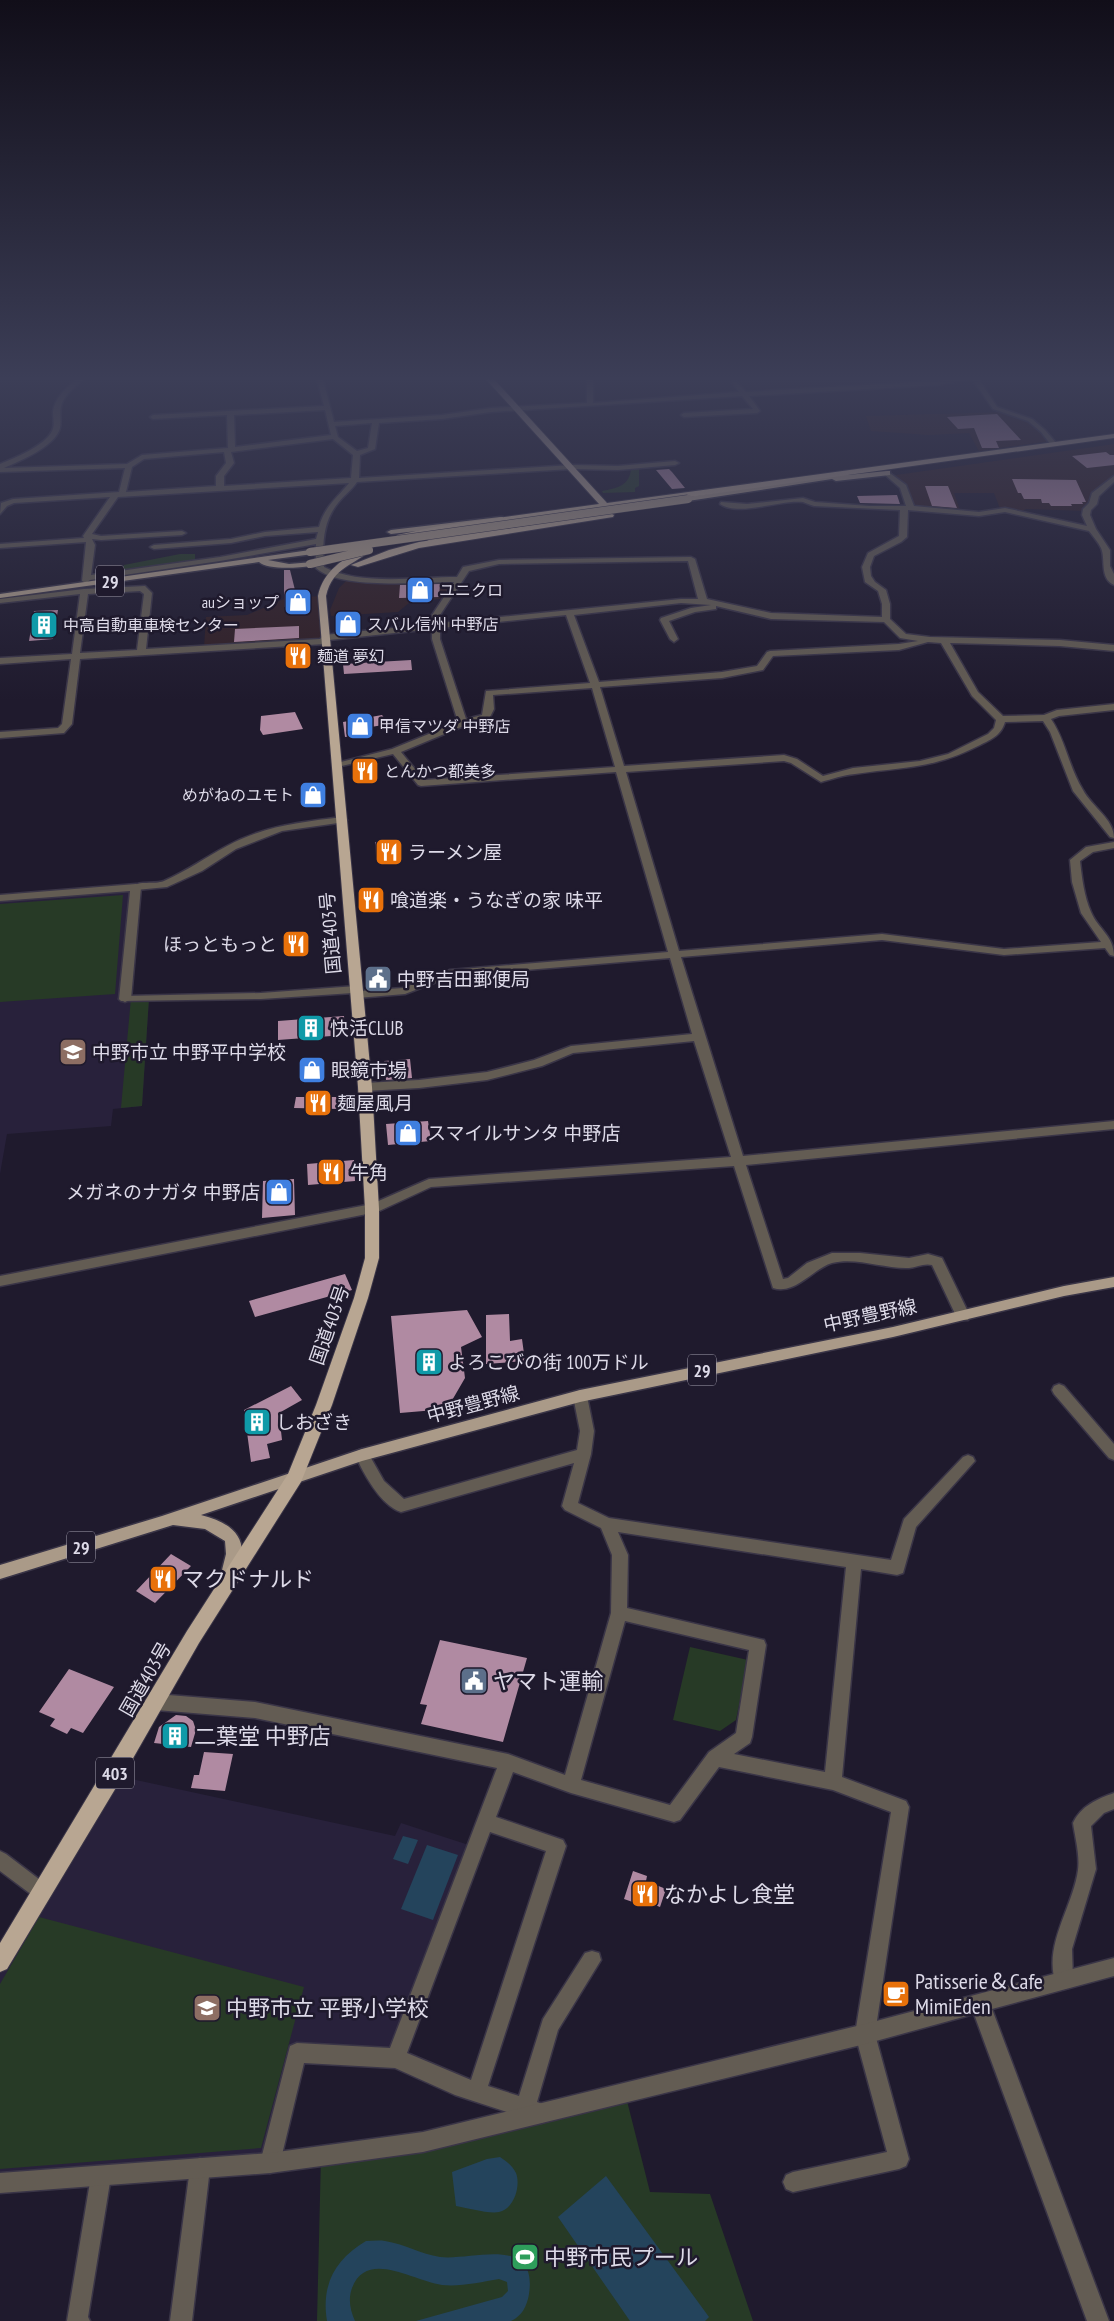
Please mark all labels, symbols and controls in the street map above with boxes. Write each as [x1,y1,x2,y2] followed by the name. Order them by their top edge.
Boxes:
[96,566,124,596] road number: 29
[405,575,435,605] shop icon: ユニクロ
[439,580,503,600] place label: ユニクロ
[283,587,313,617] shop icon: auショップ
[202,592,279,612] place label: auショップ
[333,609,363,639] shop icon: スバル信州 中野店
[29,610,59,640] building icon: 中高自動車車検センター
[367,614,498,634] place label: スバル信州 中野店
[63,615,239,635] place label: 中高自動車車検センター
[283,641,313,671] restaurant icon: 麺道 夢幻
[317,646,384,666] place label: 麺道 夢幻
[345,711,375,741] shop icon: 甲信マツダ 中野店
[379,716,510,736] place label: 甲信マツダ 中野店
[350,756,380,786] restaurant icon: とんかつ都美多
[384,761,496,781] place label: とんかつ都美多
[298,780,328,810] shop icon: めがねのユモト
[182,785,294,805] place label: めがねのユモト
[374,837,404,867] restaurant icon: ラーメン屋
[408,840,502,864] place label: ラーメン屋
[356,885,386,915] restaurant icon: 喰道楽・うなぎの家 味平
[390,888,603,912] place label: 喰道楽・うなぎの家 味平
[314,891,346,975] street label: 国道403号
[281,929,311,959] restaurant icon: ほっともっと
[163,932,277,956] place label: ほっともっと
[363,964,393,994] public building icon: 中野吉田郵便局
[397,967,530,991] place label: 中野吉田郵便局
[296,1013,326,1043] building icon: 快活CLUB
[330,1016,403,1040] place label: 快活CLUB
[58,1037,88,1067] school or university icon: 中野市立 中野平中学校
[92,1040,286,1064] place label: 中野市立 中野平中学校
[297,1055,327,1085] shop icon: 眼鏡市場
[331,1058,407,1082] place label: 眼鏡市場
[303,1088,333,1118] restaurant icon: 麺屋風月
[337,1091,413,1115] place label: 麺屋風月
[393,1118,423,1148] shop icon: スマイルサンタ 中野店
[427,1121,620,1145] place label: スマイルサンタ 中野店
[316,1157,346,1187] restaurant icon: 牛角
[350,1160,388,1184] place label: 牛角
[264,1177,294,1207] shop icon: メガネのナガタ 中野店
[66,1180,260,1204] place label: メガネのナガタ 中野店
[304,1282,354,1368] street label: 国道403号
[821,1293,919,1337] street label: 中野豊野線
[414,1347,444,1377] building icon: よろこびの街 100万ドル
[448,1350,649,1374] place label: よろこびの街 100万ドル
[688,1354,716,1386] road number: 29
[424,1380,522,1428] street label: 中野豊野線
[242,1407,272,1437] building icon: しおざき
[276,1410,352,1434] place label: しおざき
[67,1531,95,1562] road number: 29
[148,1564,178,1594] restaurant icon: マクドナルド
[182,1565,314,1593] place label: マクドナルド
[114,1637,176,1721] street label: 国道403号
[459,1666,489,1696] public building icon: ヤマト運輸
[493,1667,603,1695] place label: ヤマト運輸
[160,1721,190,1751] building icon: 二葉堂 中野店
[194,1722,331,1750] place label: 二葉堂 中野店
[96,1758,134,1789] road number: 403
[630,1879,660,1909] restaurant icon: なかよし食堂
[664,1880,795,1908] place label: なかよし食堂
[915,1967,1043,2020] place label: Patisserie＆Cafe MimiEden
[881,1979,911,2009] cafe icon: Patisserie＆Cafe MimiEden
[192,1993,222,2023] school or university icon: 中野市立 平野小学校
[226,1994,429,2022] place label: 中野市立 平野小学校
[510,2242,540,2272] sports icon: 中野市民プール
[544,2243,698,2271] place label: 中野市民プール

